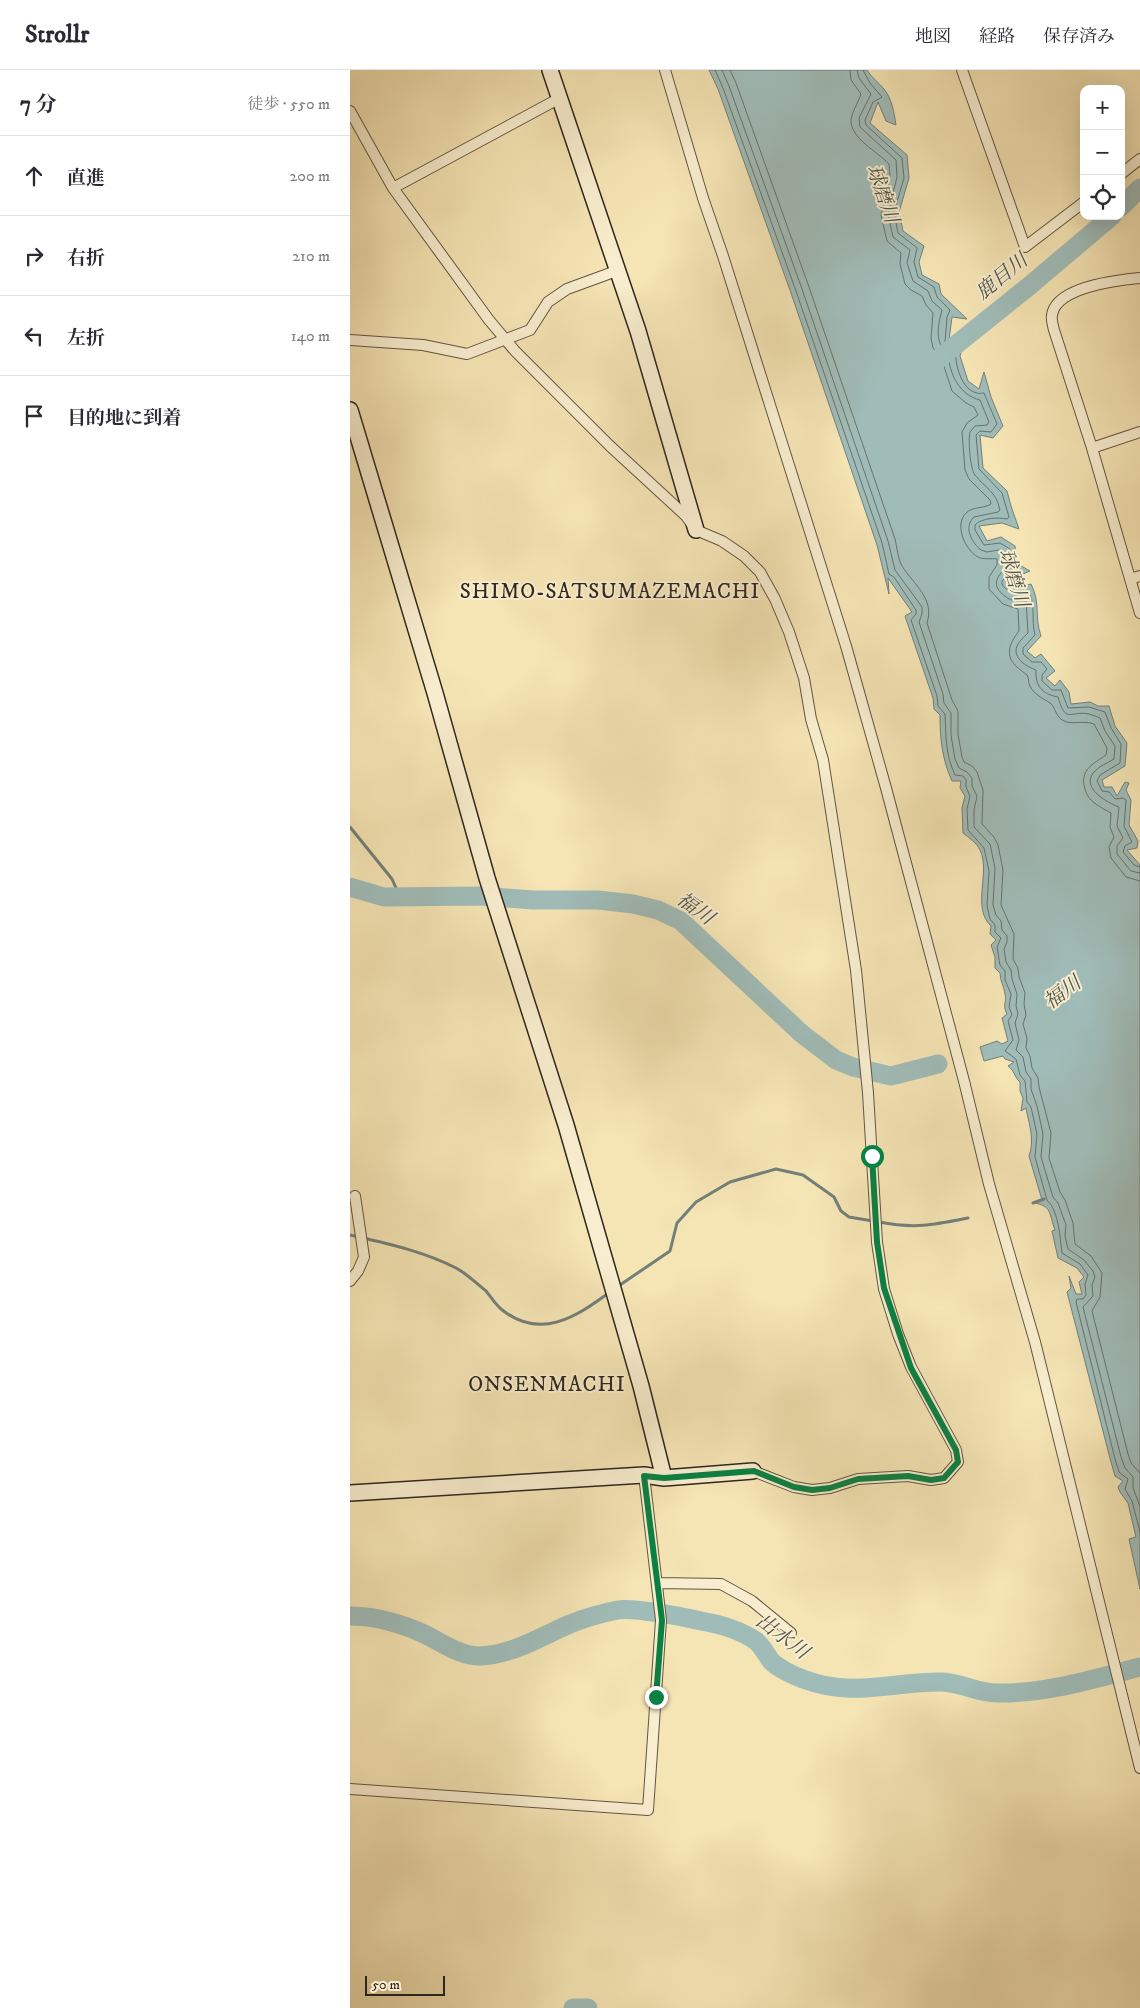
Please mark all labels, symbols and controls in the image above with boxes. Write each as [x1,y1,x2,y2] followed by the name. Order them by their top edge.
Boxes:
[25,20,89,50] text: Strollr
[915,26,951,48] text: 地図
[979,26,1015,48] text: 経路
[1043,26,1115,48] text: 保存済み
[1080,85,1125,220] map controls
[1080,85,1125,130] button: +
[20,92,57,118] text: 7 分
[247,94,330,114] text: 徒歩 · 550 m
[1080,130,1125,175] button: −
[20,162,48,190] icon: ahead
[860,162,904,228] water label: 球磨川
[289,166,330,186] text: 200 m
[67,167,105,190] text: 直進
[1080,175,1125,220] button: locate
[20,242,48,270] icon: right
[292,246,330,266] text: 210 m
[67,247,105,270] text: 右折
[971,247,1035,306] water label: 鹿目川
[20,322,48,350] icon: left
[291,326,330,346] text: 140 m
[67,327,105,350] text: 左折
[20,402,48,430] icon: arrive
[67,407,181,430] text: 目的地に到着
[992,546,1034,612] water label: 球磨川
[460,579,760,605] district label: SHIMO-SATSUMAZEMACHI
[671,887,720,932] water label: 福川
[1040,970,1088,1015] water label: 福川
[861,1145,884,1168] route start
[468,1372,626,1398] district label: ONSENMACHI
[751,1609,815,1666] water label: 出水川
[645,1686,668,1709] route end
[365,1973,445,1996] scale bar
[372,1976,400,1994] text: 50 m

